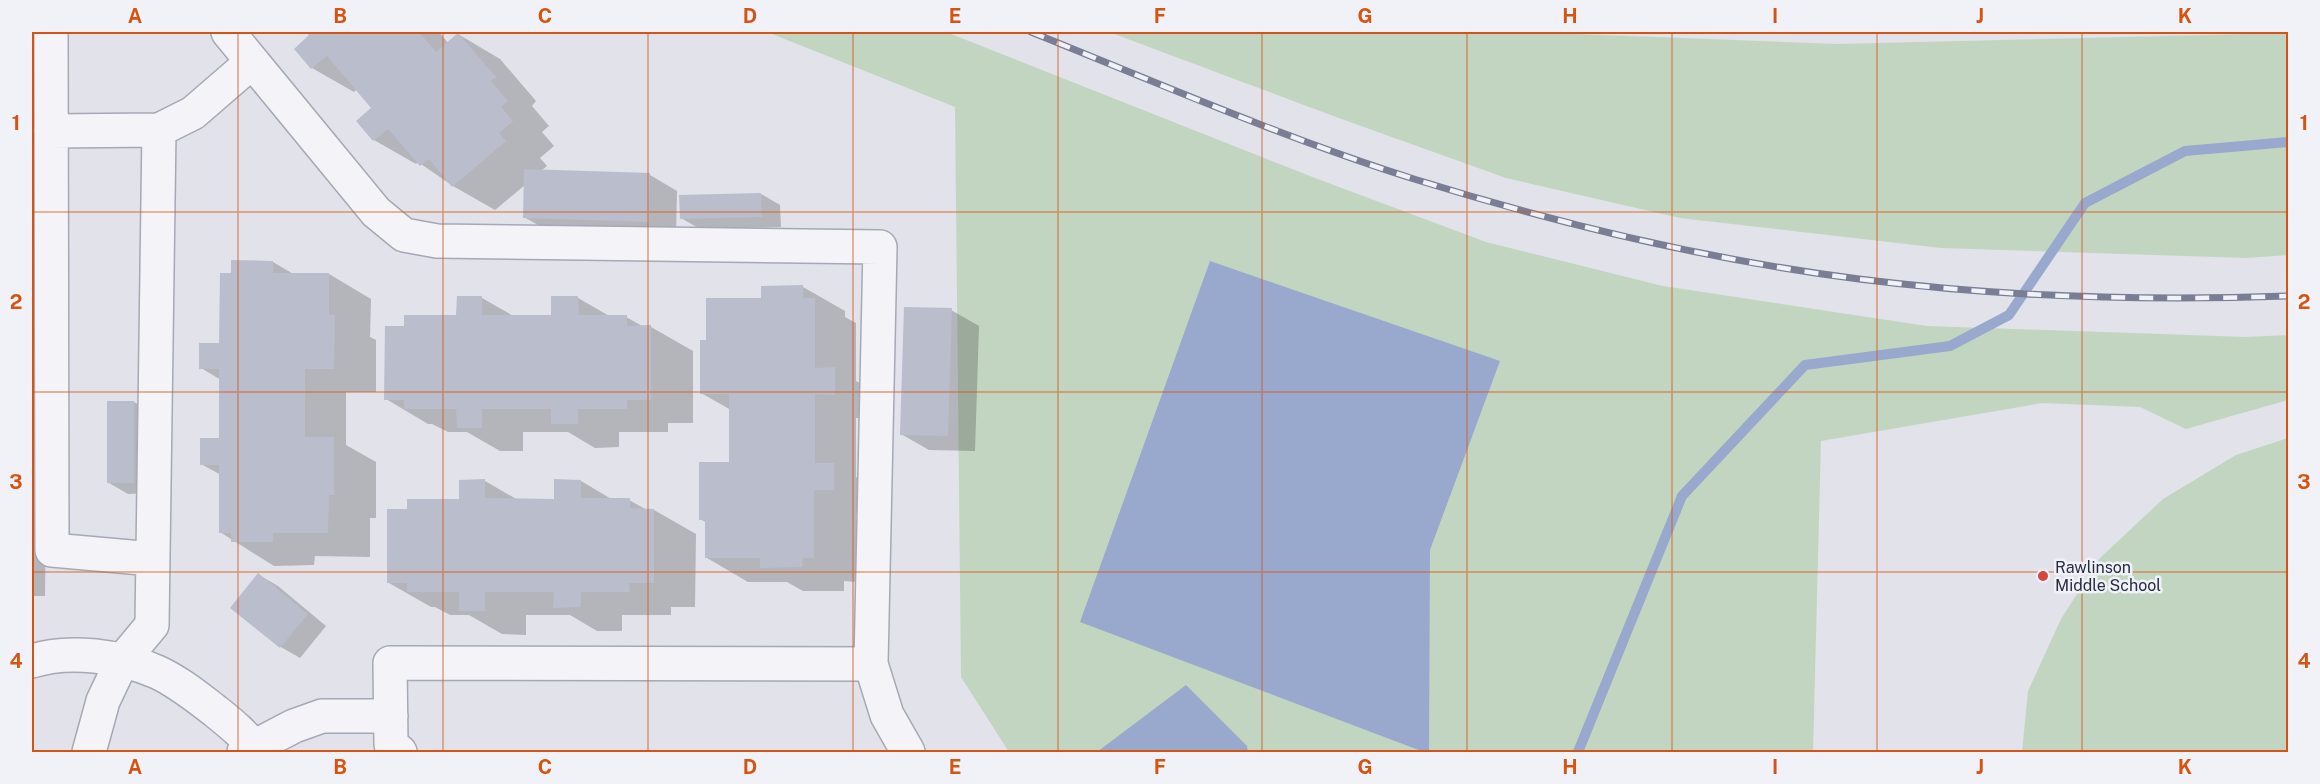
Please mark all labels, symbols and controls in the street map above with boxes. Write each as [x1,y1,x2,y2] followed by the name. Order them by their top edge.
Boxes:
[128,4,142,28] text: A
[333,4,347,28] text: B
[538,4,552,28] text: C
[743,4,757,28] text: D
[949,4,961,28] text: E
[1154,4,1166,28] text: F
[1357,4,1373,28] text: G
[1562,4,1578,28] text: H
[1772,4,1778,28] text: I
[1976,4,1984,28] text: J
[2178,4,2192,28] text: K
[12,111,20,135] text: 1
[2300,111,2308,135] text: 1
[10,290,22,314] text: 2
[2298,290,2310,314] text: 2
[9,470,23,494] text: 3
[2297,470,2311,494] text: 3
[2055,558,2161,595] place label: Rawlinson Middle School
[2036,569,2050,583] marker: Rawlinson Middle School
[9,649,23,673] text: 4
[2297,649,2311,673] text: 4
[128,755,142,779] text: A
[333,755,347,779] text: B
[538,755,552,779] text: C
[743,755,757,779] text: D
[949,755,961,779] text: E
[1154,755,1166,779] text: F
[1357,755,1373,779] text: G
[1562,755,1578,779] text: H
[1772,755,1778,779] text: I
[1976,755,1984,779] text: J
[2178,755,2192,779] text: K

